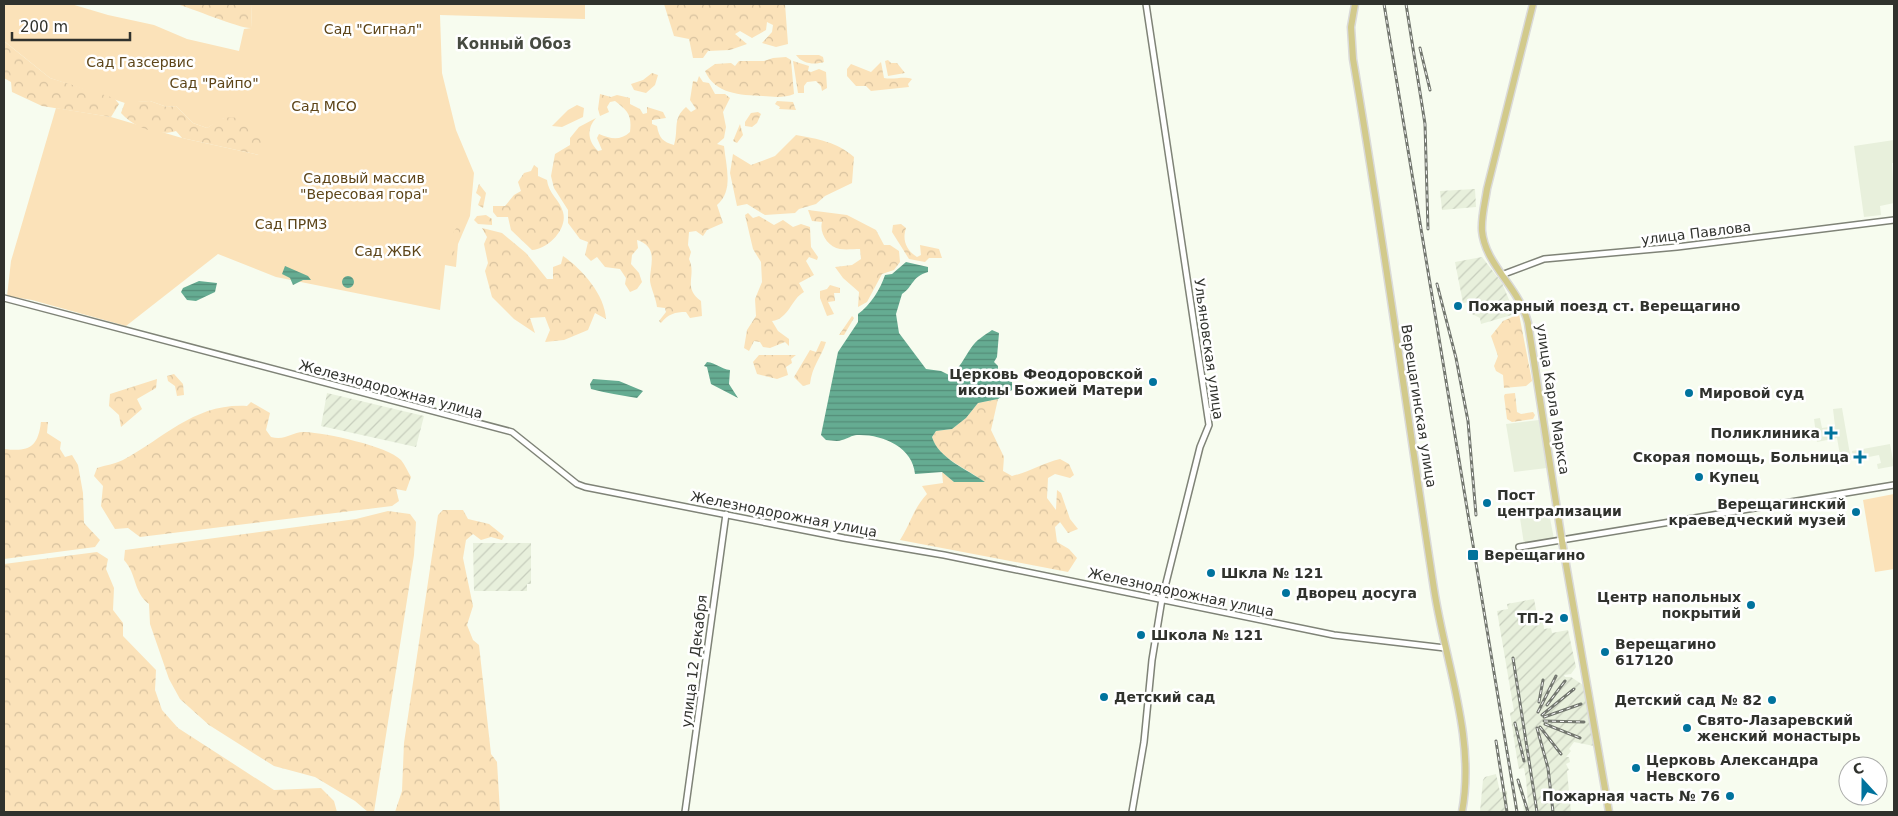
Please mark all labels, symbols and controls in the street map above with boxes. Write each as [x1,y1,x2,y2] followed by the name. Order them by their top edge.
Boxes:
[12,10,130,42] scale bar
[20,18,68,36] text: 200 m
[324,21,422,37] park label: Сад "Сигнал"
[457,35,571,53] district label: Конный Обоз
[86,54,194,70] park label: Сад Газсервис
[169,75,259,91] park label: Сад "Райпо"
[291,98,357,114] park label: Сад МСО
[300,170,428,202] park label: Садовый массив "Вересовая гора"
[255,216,327,232] park label: Сад ПРМЗ
[1640,218,1752,248] street label: улица Павлова
[354,243,422,259] park label: Сад ЖБК
[1191,277,1227,421] street label: Ульяновская улица
[1468,298,1741,314] place label: Пожарный поезд ст. Верещагино
[1452,300,1464,312] marker: Пожарный поезд ст. Верещагино
[1533,322,1573,476] street label: улица Карла Маркса
[1398,323,1440,489] street label: Верещагинская улица
[297,357,485,421] street label: Железнодорожная улица
[949,366,1143,398] place label: Церковь Феодоровской иконы Божией Матери
[1147,376,1159,388] marker: Церковь Феодоровской иконы Божией Матери
[1699,385,1804,401] place label: Мировой суд
[1683,387,1695,399] marker: Мировой суд
[1711,425,1820,441] place label: Поликлиника
[1824,426,1838,440] marker: Поликлиника
[1633,449,1849,465] place label: Скорая помощь, Больница
[1853,450,1867,464] marker: Скорая помощь, Больница
[1709,469,1759,485] place label: Купец
[1693,471,1705,483] marker: Купец
[1497,487,1622,519] place label: Пост централизации
[689,488,879,540] street label: Железнодорожная улица
[1668,496,1846,528] place label: Верещагинский краеведческий музей
[1481,497,1493,509] marker: Пост централизации
[1850,506,1862,518] marker: Верещагинский краеведческий музей
[1484,547,1585,563] place label: Верещагино
[1466,548,1480,562] marker: Верещагино
[1087,564,1275,620] street label: Железнодорожная улица
[1221,565,1323,581] place label: Шкла № 121
[1205,567,1217,579] marker: Шкла № 121
[1296,585,1417,601] place label: Дворец досуга
[1280,587,1292,599] marker: Дворец досуга
[1597,589,1741,621] place label: Центр напольных покрытий
[678,594,710,728] street label: улица 12 Декабря
[1745,599,1757,611] marker: Центр напольных покрытий
[1517,610,1554,626] place label: ТП-2
[1558,612,1570,624] marker: ТП-2
[1151,627,1263,643] place label: Школа № 121
[1135,629,1147,641] marker: Школа № 121
[1615,636,1716,668] place label: Верещагино 617120
[1599,646,1611,658] marker: Верещагино 617120
[1114,689,1215,705] place label: Детский сад
[1098,691,1110,703] marker: Детский сад
[1615,692,1762,708] place label: Детский сад № 82
[1766,694,1778,706] marker: Детский сад № 82
[1697,712,1861,744] place label: Свято-Лазаревский женский монастырь
[1681,722,1693,734] marker: Свято-Лазаревский женский монастырь
[1646,752,1819,784] place label: Церковь Александра Невского
[1838,756,1888,806] north arrow
[1851,760,1866,778] text: С
[1630,762,1642,774] marker: Церковь Александра Невского
[1542,788,1720,804] place label: Пожарная часть № 76
[1724,790,1736,802] marker: Пожарная часть № 76

